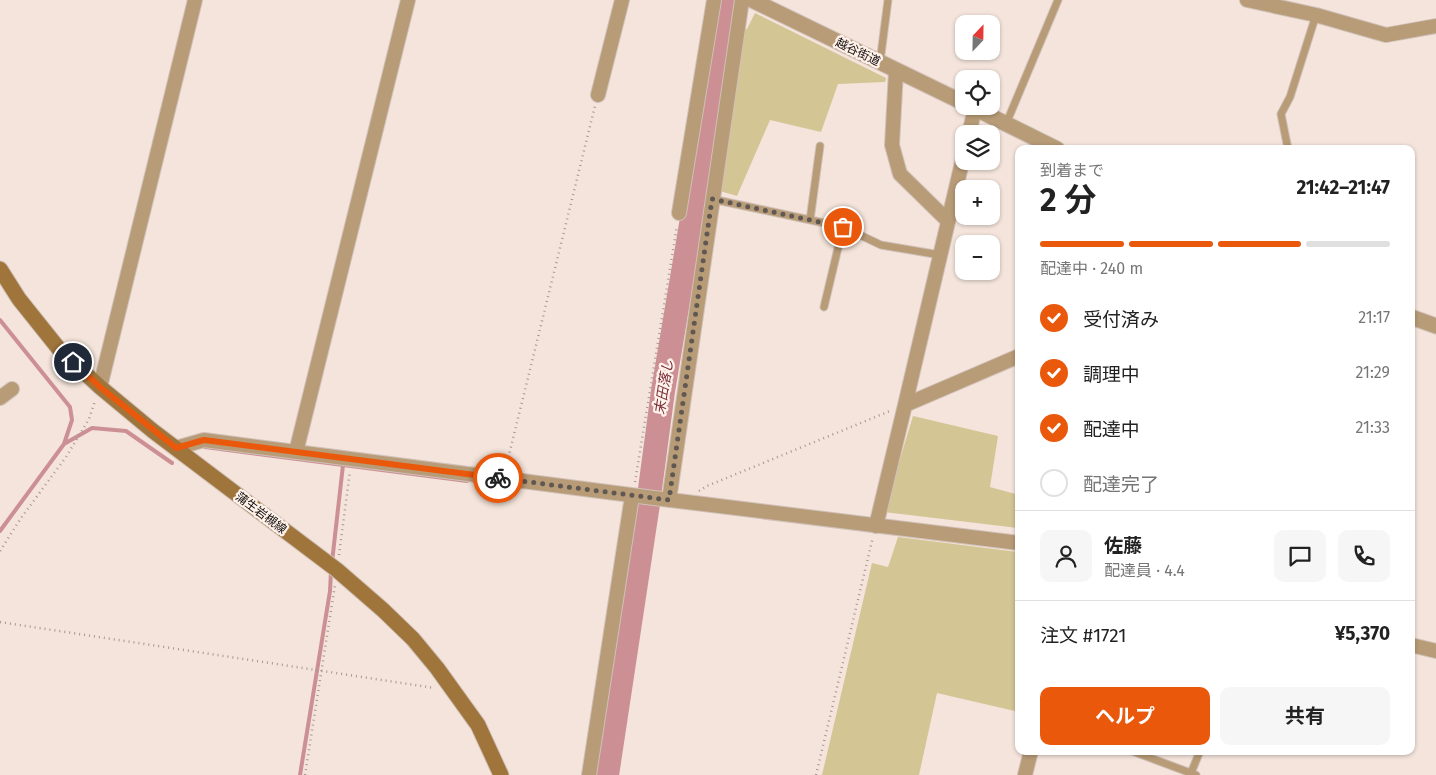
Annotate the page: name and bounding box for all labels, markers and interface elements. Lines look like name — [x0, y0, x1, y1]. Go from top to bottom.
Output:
north arrow — [955, 15, 1000, 60]
map controls — [955, 15, 1000, 280]
street label: 越谷街道 — [833, 35, 883, 69]
button: locate — [955, 70, 1000, 115]
button: layers — [955, 125, 1000, 170]
text: 到着まで — [1040, 161, 1104, 180]
text: 21:42–21:47 — [1296, 176, 1390, 199]
button: + — [955, 180, 1000, 225]
text: 2 分 — [1040, 181, 1096, 219]
pin — [822, 206, 864, 248]
icon: bag — [829, 213, 857, 241]
button: − — [955, 235, 1000, 280]
text: 配達中 · 240 m — [1040, 259, 1143, 278]
icon: check — [1040, 304, 1068, 332]
text: 受付済み — [1083, 308, 1159, 331]
text: 21:17 — [1358, 308, 1390, 327]
pin — [52, 341, 94, 383]
icon: home — [59, 348, 87, 376]
water label: 末田落し — [651, 358, 677, 416]
icon: check — [1040, 359, 1068, 387]
text: 調理中 — [1083, 363, 1140, 386]
text: 21:29 — [1356, 363, 1390, 382]
icon: check — [1040, 414, 1068, 442]
text: 配達中 — [1083, 418, 1140, 441]
text: 21:33 — [1356, 418, 1390, 437]
courier — [473, 453, 523, 503]
icon: bike — [484, 464, 512, 492]
text: 配達完了 — [1083, 473, 1159, 496]
street label: 蒲生岩槻線 — [233, 489, 289, 537]
button: person — [1040, 530, 1092, 582]
button: chat — [1274, 530, 1326, 582]
button: phone — [1338, 530, 1390, 582]
text: 佐藤 — [1104, 534, 1142, 557]
text: 配達員 · 4.4 — [1104, 561, 1185, 580]
text: ¥5,370 — [1335, 622, 1390, 645]
text: 注文 #1721 — [1040, 624, 1126, 647]
button: ヘルプ — [1040, 687, 1210, 745]
button: 共有 — [1220, 687, 1390, 745]

